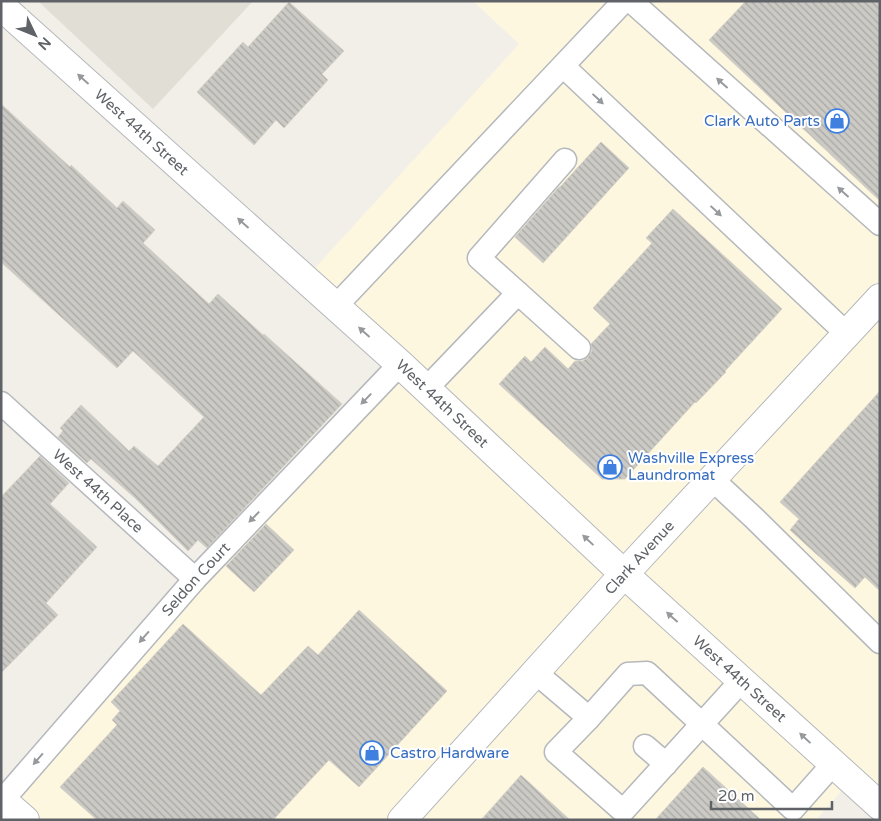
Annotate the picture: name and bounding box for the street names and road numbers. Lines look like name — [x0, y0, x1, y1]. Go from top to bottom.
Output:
street label: West 44th Street — [91, 85, 193, 179]
street label: West 44th Street — [392, 356, 493, 452]
street label: West 44th Place — [49, 445, 147, 537]
street label: Clark Avenue — [601, 517, 678, 598]
street label: Seldon Court — [158, 539, 234, 620]
street label: West 44th Street — [689, 632, 790, 726]

